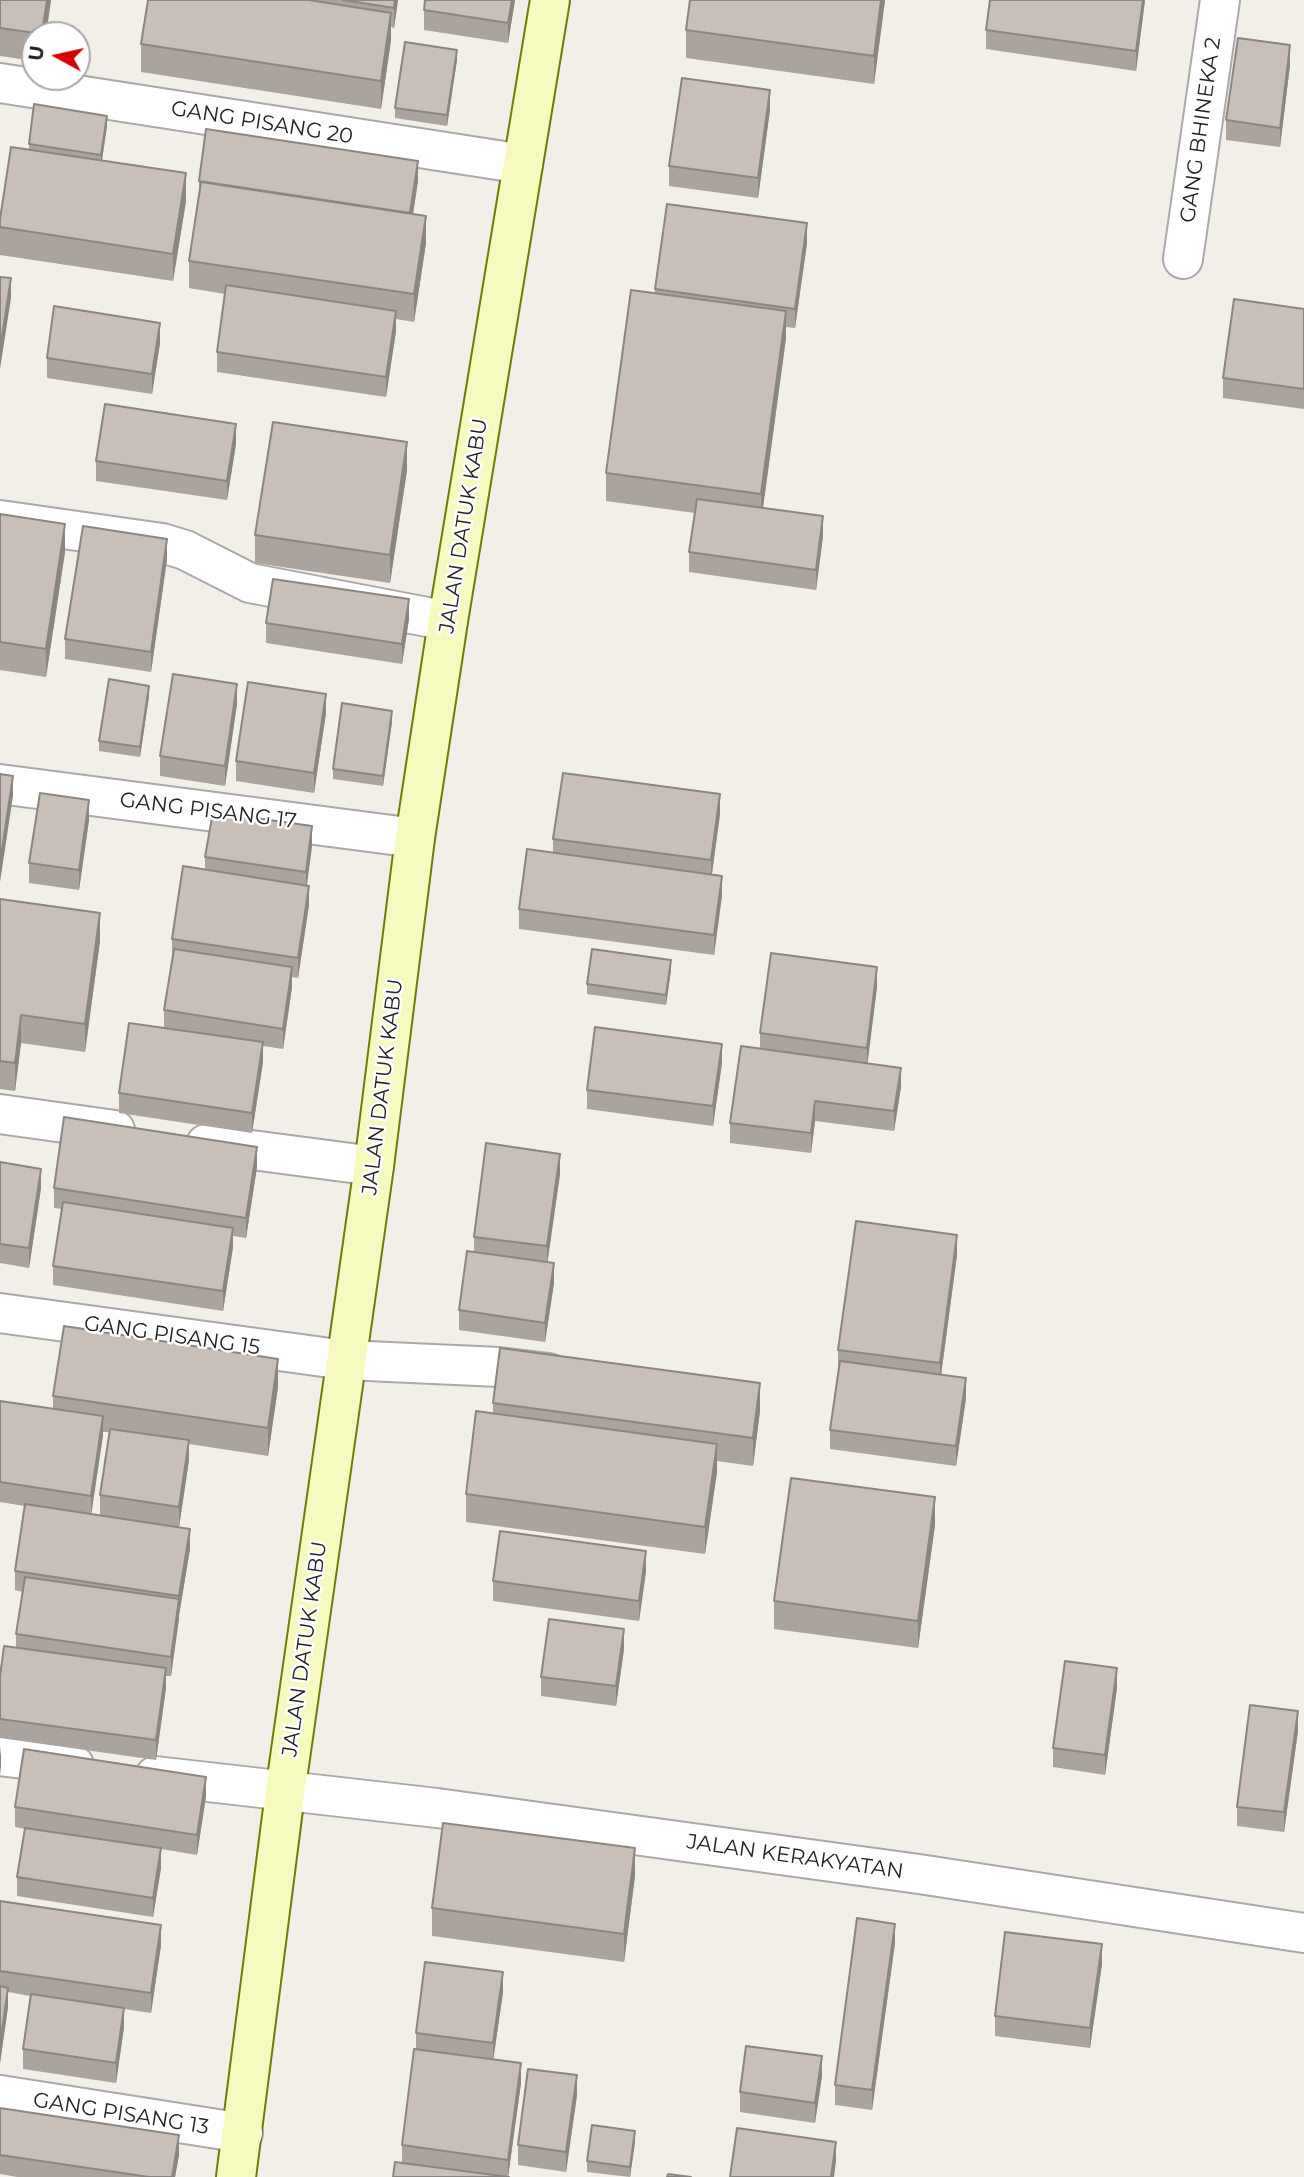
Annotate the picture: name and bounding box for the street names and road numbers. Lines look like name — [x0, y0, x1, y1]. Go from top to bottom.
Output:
street label: GANG BHINEKA 2 — [1175, 36, 1227, 224]
street label: GANG PISANG 20 — [169, 96, 355, 150]
street label: JALAN DATUK KABU — [435, 417, 493, 635]
street label: GANG PISANG 17 — [118, 788, 298, 834]
street label: JALAN DATUK KABU — [357, 978, 409, 1196]
street label: GANG PISANG 15 — [82, 1311, 262, 1361]
street label: JALAN DATUK KABU — [277, 1540, 333, 1758]
street label: JALAN KERAKYATAN — [685, 1829, 905, 1885]
street label: GANG PISANG 13 — [31, 2088, 211, 2140]

